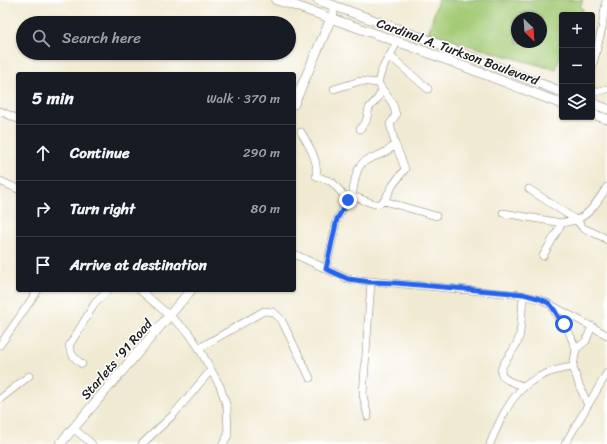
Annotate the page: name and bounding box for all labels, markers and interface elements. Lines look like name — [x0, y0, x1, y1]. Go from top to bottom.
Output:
street label: Cardinal A. Turkson Boulevard — [373, 11, 543, 92]
north arrow — [511, 12, 547, 48]
map controls — [559, 12, 595, 120]
button: + — [559, 12, 595, 48]
search box — [16, 16, 296, 60]
text: Search here — [62, 25, 141, 51]
icon: search — [30, 27, 52, 49]
button: − — [559, 48, 595, 84]
text: 5 min — [32, 83, 74, 113]
button: layers — [559, 84, 595, 120]
text: Walk · 370 m — [206, 87, 280, 110]
text: Continue — [70, 140, 130, 166]
text: 290 m — [243, 141, 280, 164]
icon: ahead — [32, 142, 54, 164]
route end — [339, 191, 357, 209]
text: Turn right — [70, 196, 135, 222]
text: 80 m — [251, 197, 280, 220]
icon: right — [32, 198, 54, 220]
text: Arrive at destination — [70, 252, 207, 278]
icon: arrive — [32, 254, 54, 276]
street label: Starlets '91 Road — [75, 313, 159, 405]
route start — [555, 315, 573, 333]

